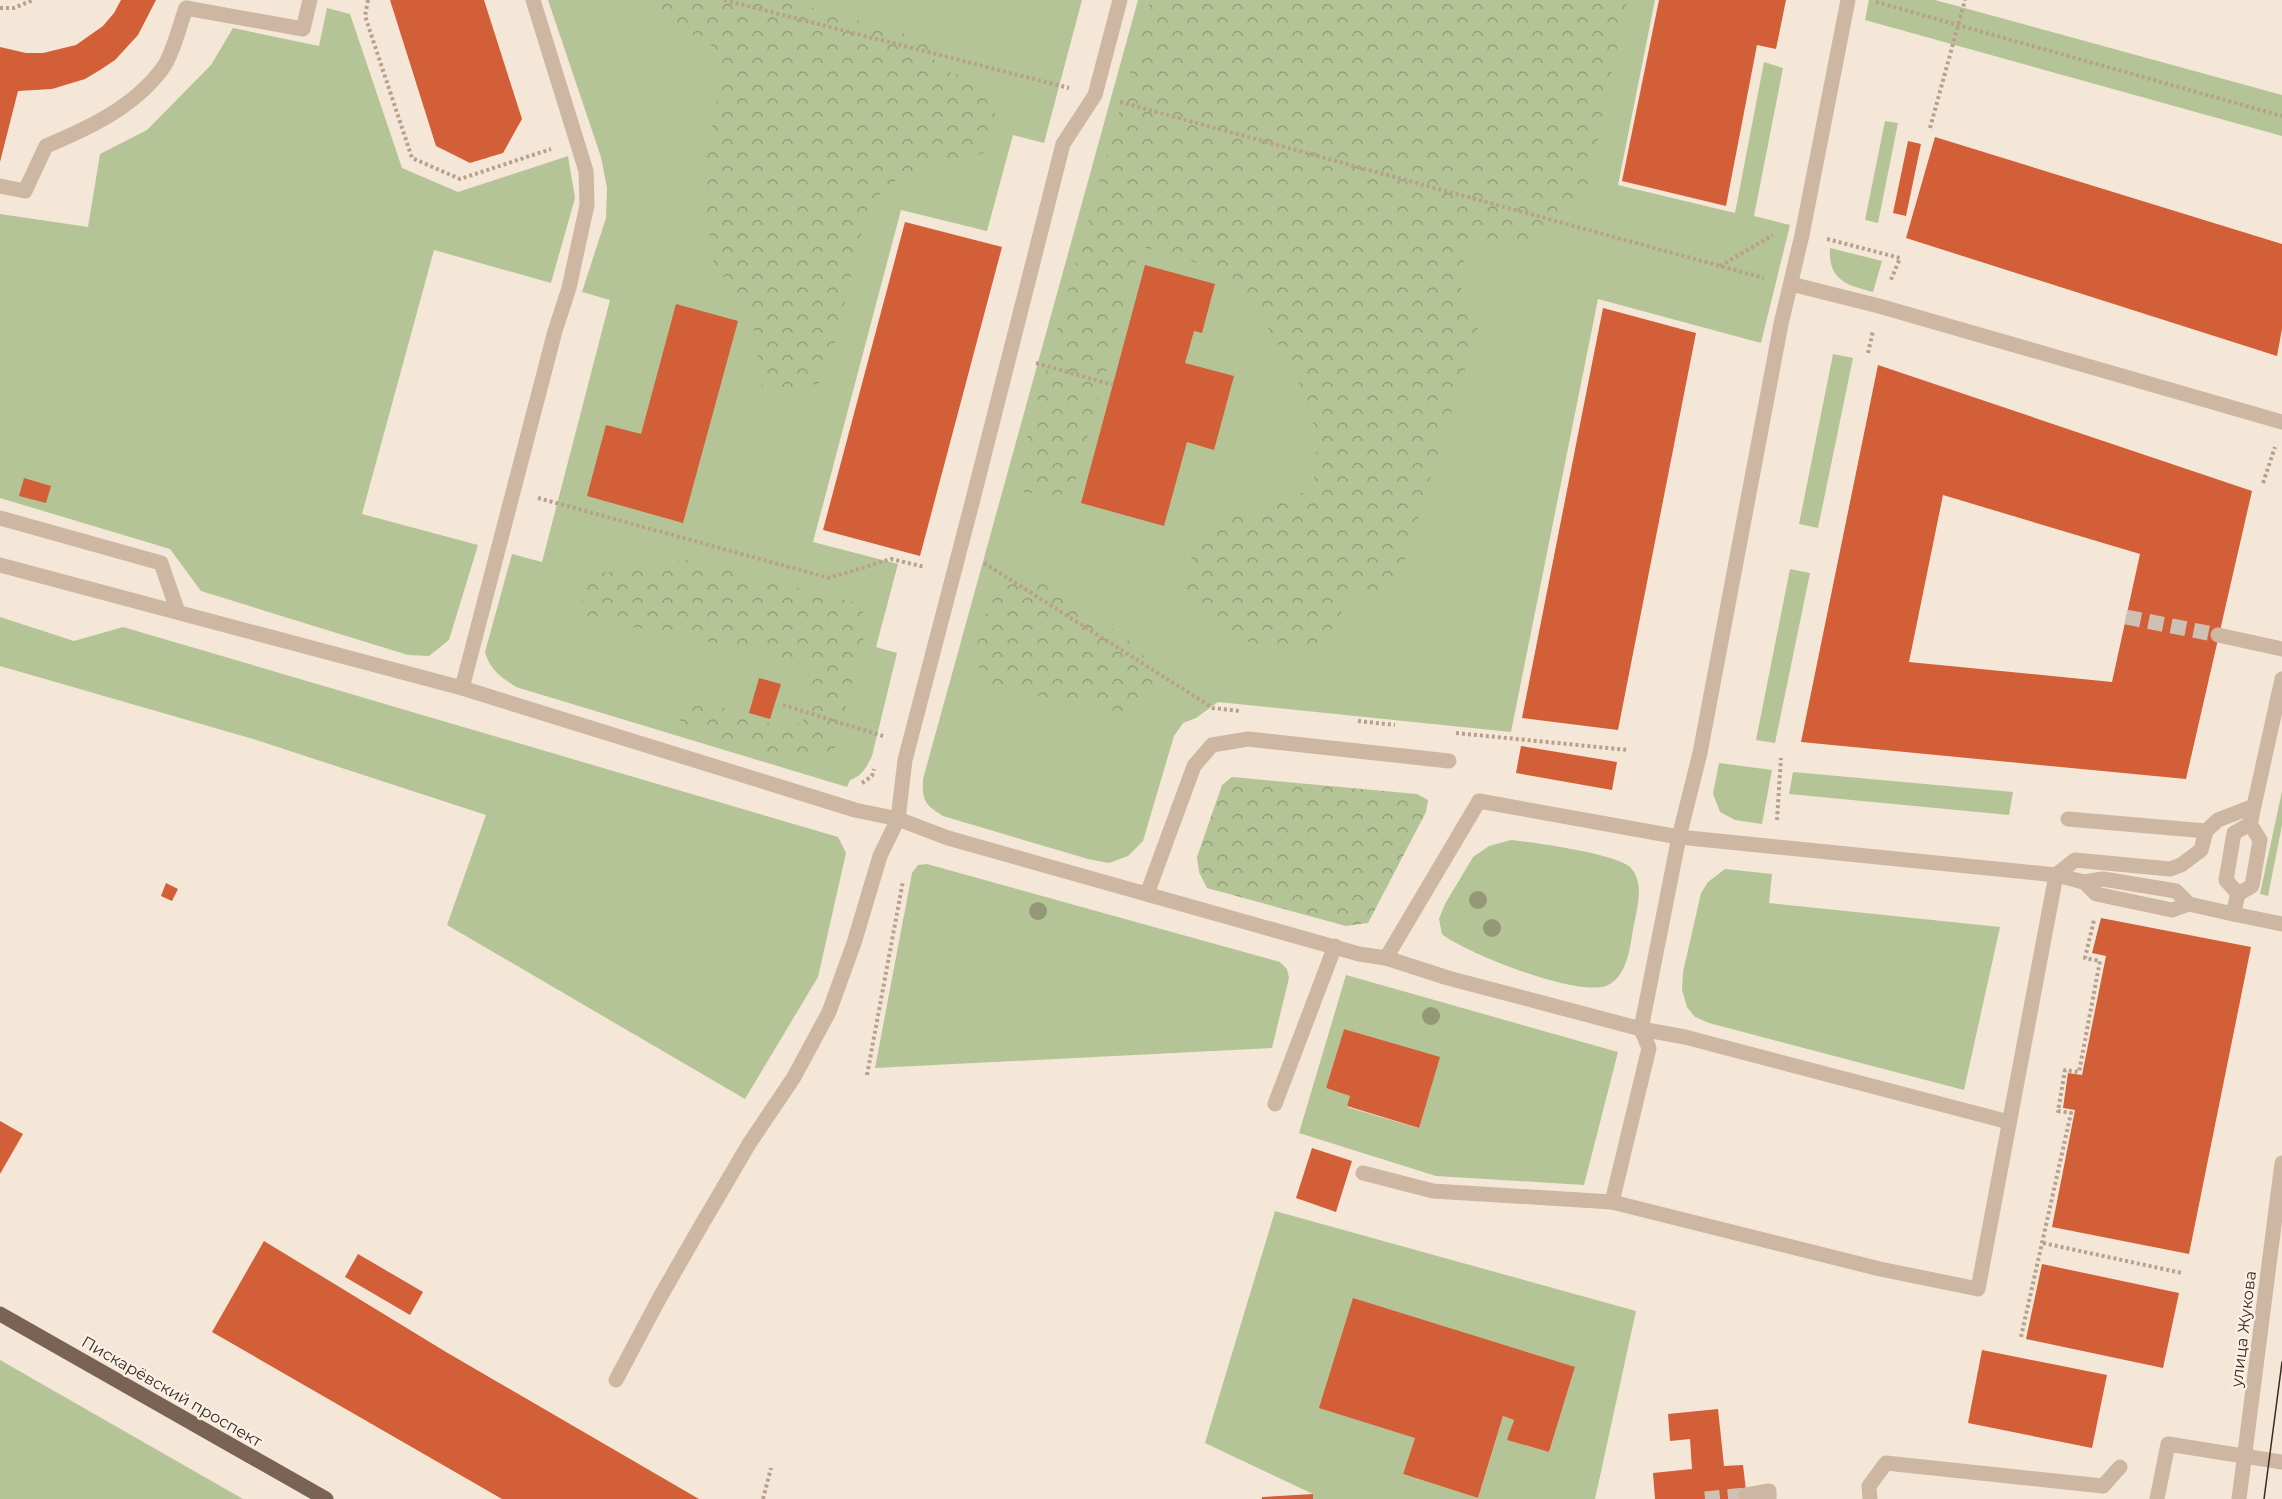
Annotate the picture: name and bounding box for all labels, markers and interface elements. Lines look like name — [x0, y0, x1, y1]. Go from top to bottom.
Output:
street label: улица Жукова — [2227, 1270, 2260, 1389]
street label: Пискарёвский проспект — [78, 1332, 266, 1451]

